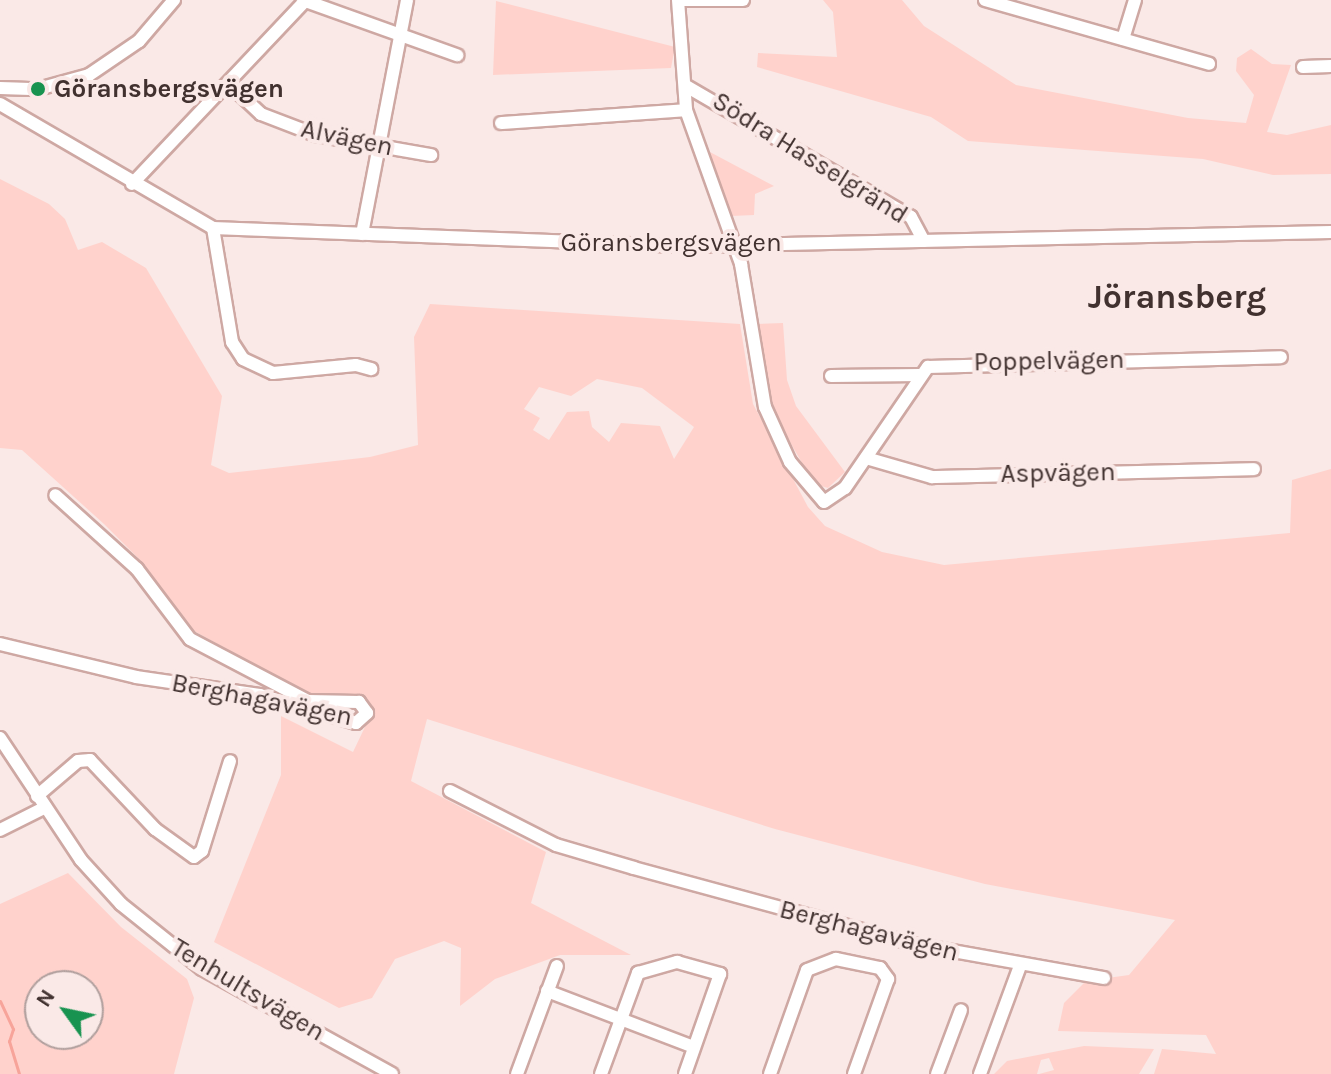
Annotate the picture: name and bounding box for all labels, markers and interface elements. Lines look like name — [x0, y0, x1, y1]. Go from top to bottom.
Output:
place label: Göransbergsvägen — [54, 73, 284, 105]
marker: Göransbergsvägen — [29, 80, 47, 98]
street label: Södra Hasselgränd — [707, 85, 913, 231]
street label: Alvägen — [298, 113, 396, 163]
street label: Göransbergsvägen — [560, 227, 782, 259]
district label: Jöransberg — [1088, 278, 1266, 318]
street label: Poppelvägen — [973, 344, 1125, 378]
street label: Aspvägen — [1000, 456, 1116, 490]
street label: Berghagavägen — [169, 667, 355, 733]
street label: Berghagavägen — [776, 894, 962, 968]
street label: Tenhultsvägen — [166, 932, 330, 1048]
north arrow — [24, 970, 104, 1050]
text: N — [30, 984, 61, 1012]

